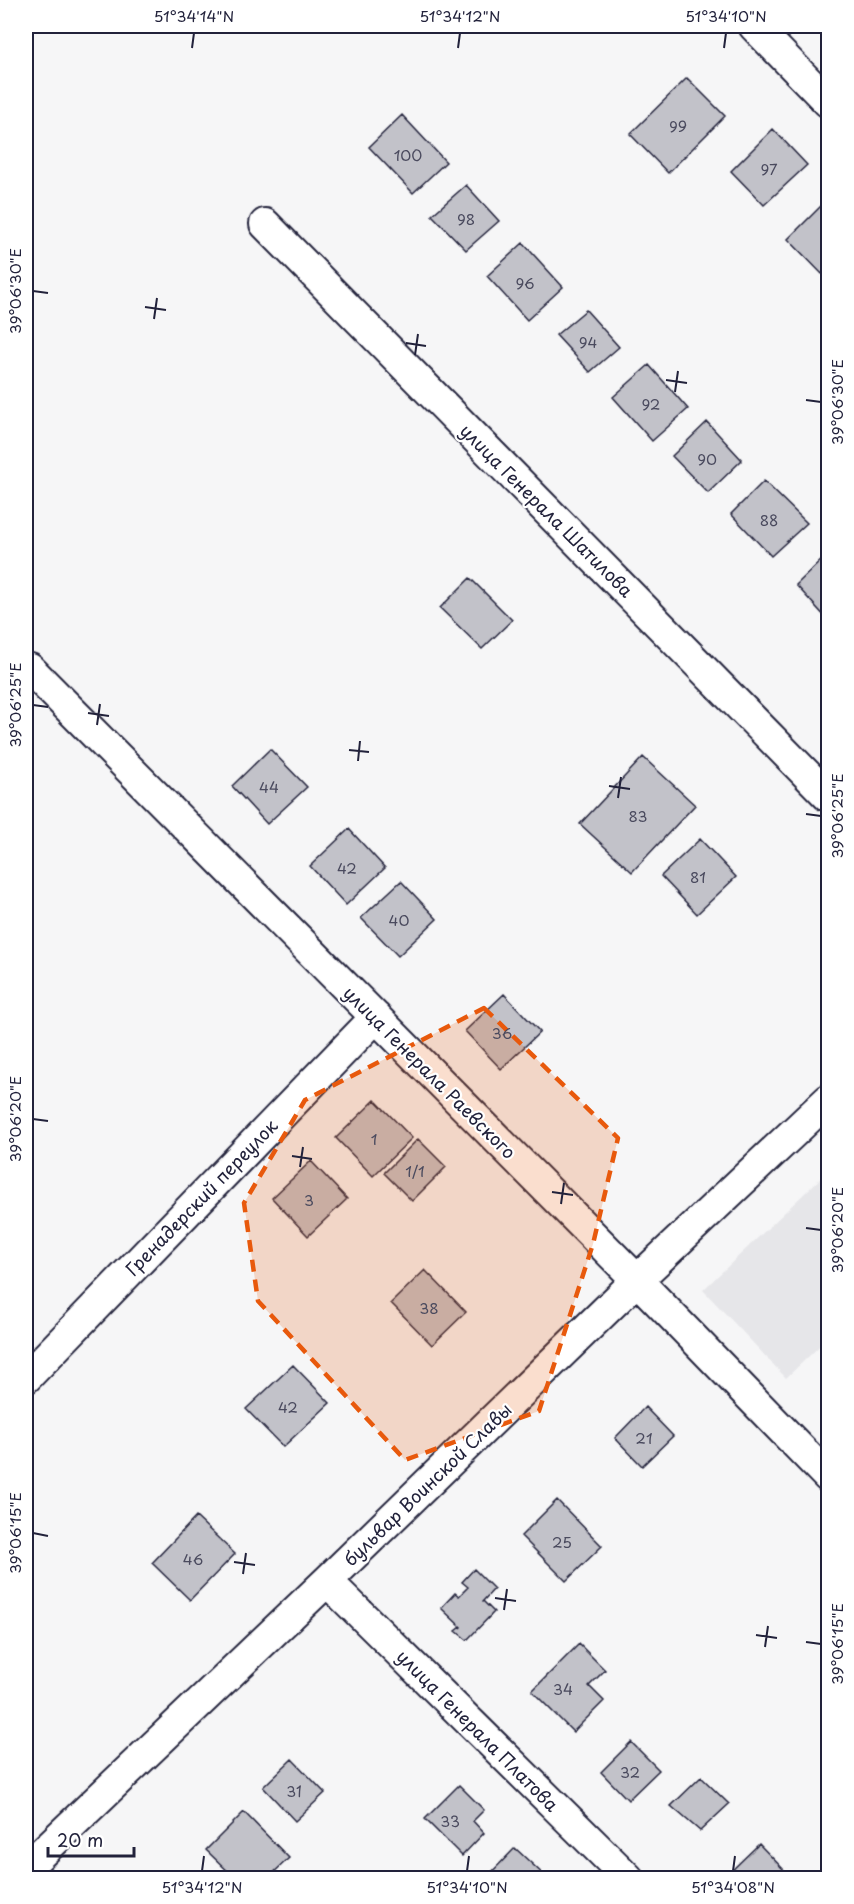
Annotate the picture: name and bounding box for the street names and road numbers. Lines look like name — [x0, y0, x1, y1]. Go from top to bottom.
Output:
street label: улица Генерала Шатилова — [454, 417, 640, 603]
street label: улица Генерала Раевского — [337, 979, 523, 1165]
street label: Гренадерский переулок — [119, 1112, 283, 1282]
street label: бульвар Воинской Славы — [337, 1396, 517, 1572]
street label: улица Генерала Платова — [391, 1643, 566, 1818]

